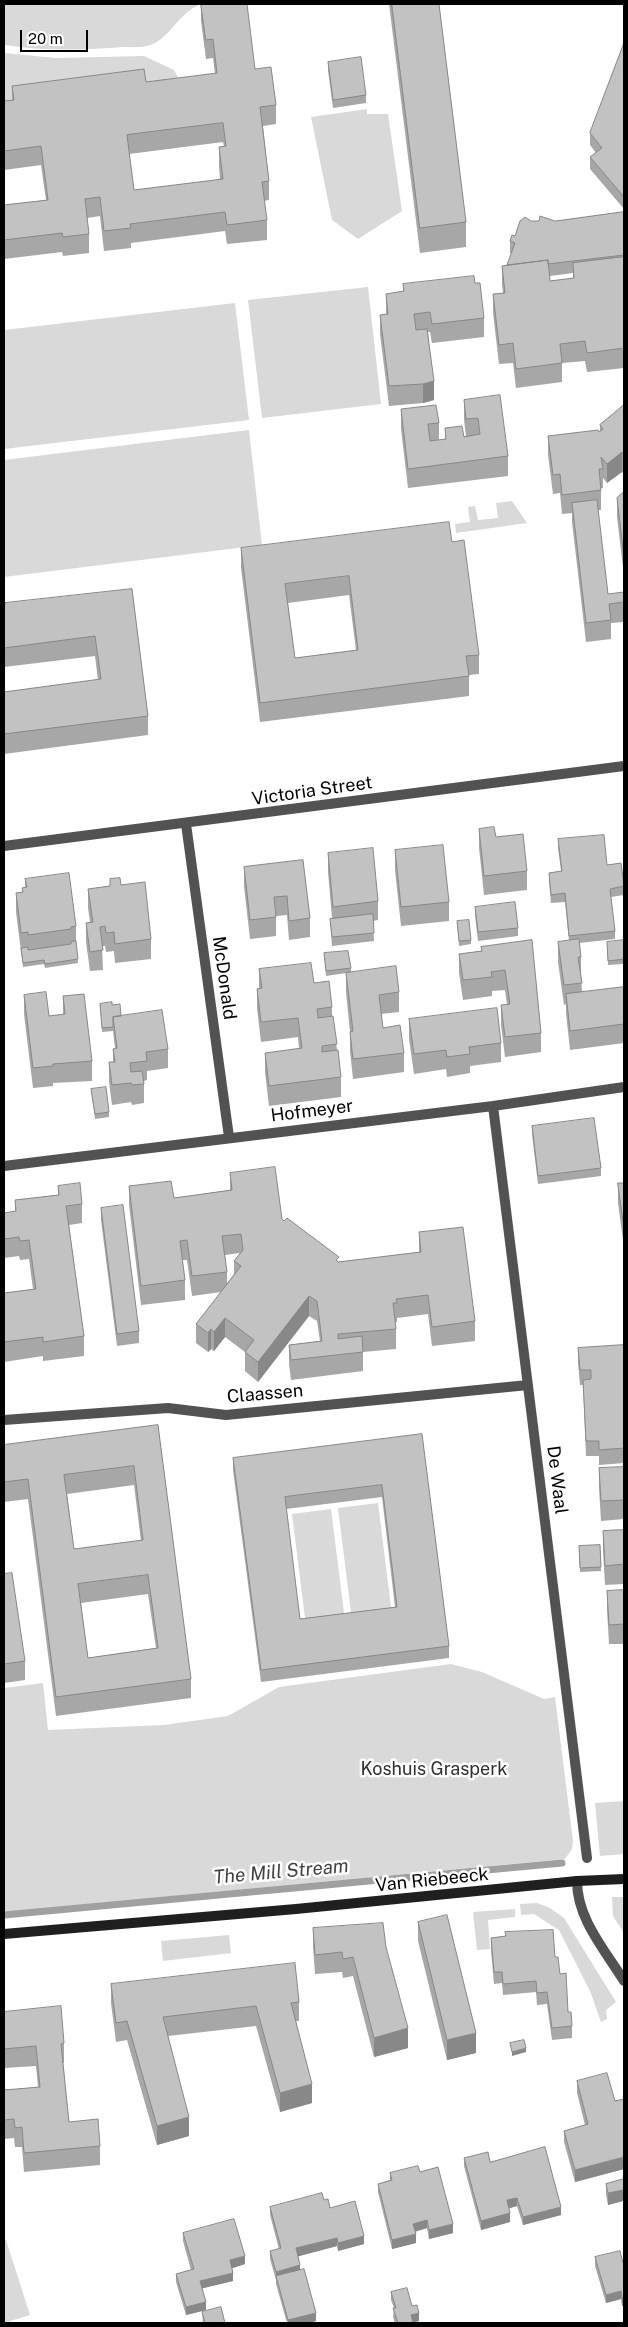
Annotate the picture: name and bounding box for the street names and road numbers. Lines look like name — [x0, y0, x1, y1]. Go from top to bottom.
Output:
street label: Victoria Street — [250, 772, 374, 810]
street label: McDonald — [207, 935, 241, 1021]
street label: Hofmeyer — [270, 1095, 354, 1127]
street label: Claassen — [226, 1380, 304, 1408]
street label: De Waal — [542, 1445, 572, 1515]
street label: Van Riebeeck — [374, 1863, 490, 1897]

